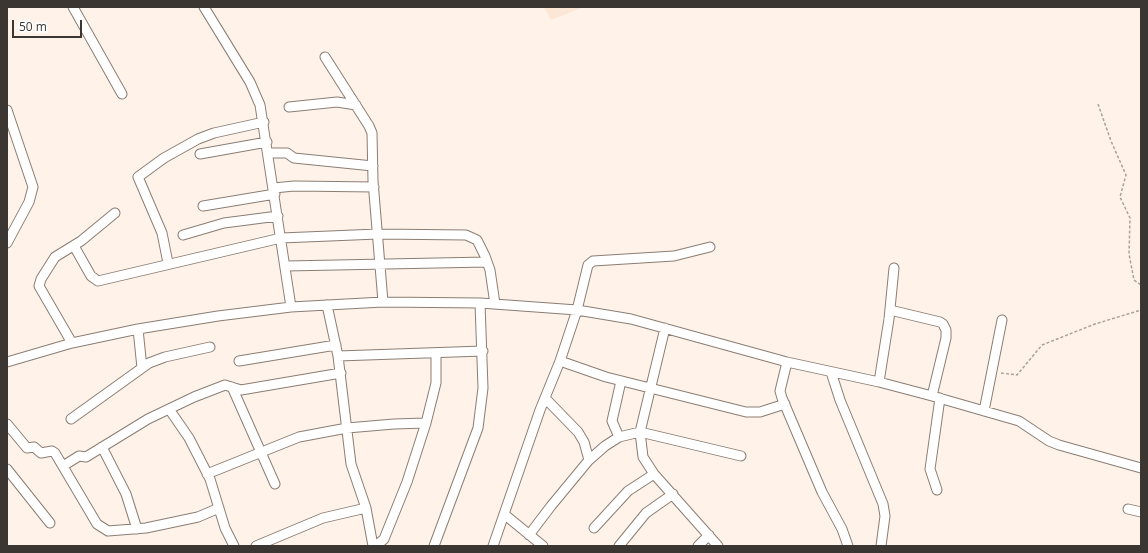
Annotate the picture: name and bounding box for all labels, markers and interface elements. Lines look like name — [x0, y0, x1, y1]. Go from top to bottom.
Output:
scale bar — [14, 12, 84, 38]
text: 50 m — [19, 18, 47, 35]

